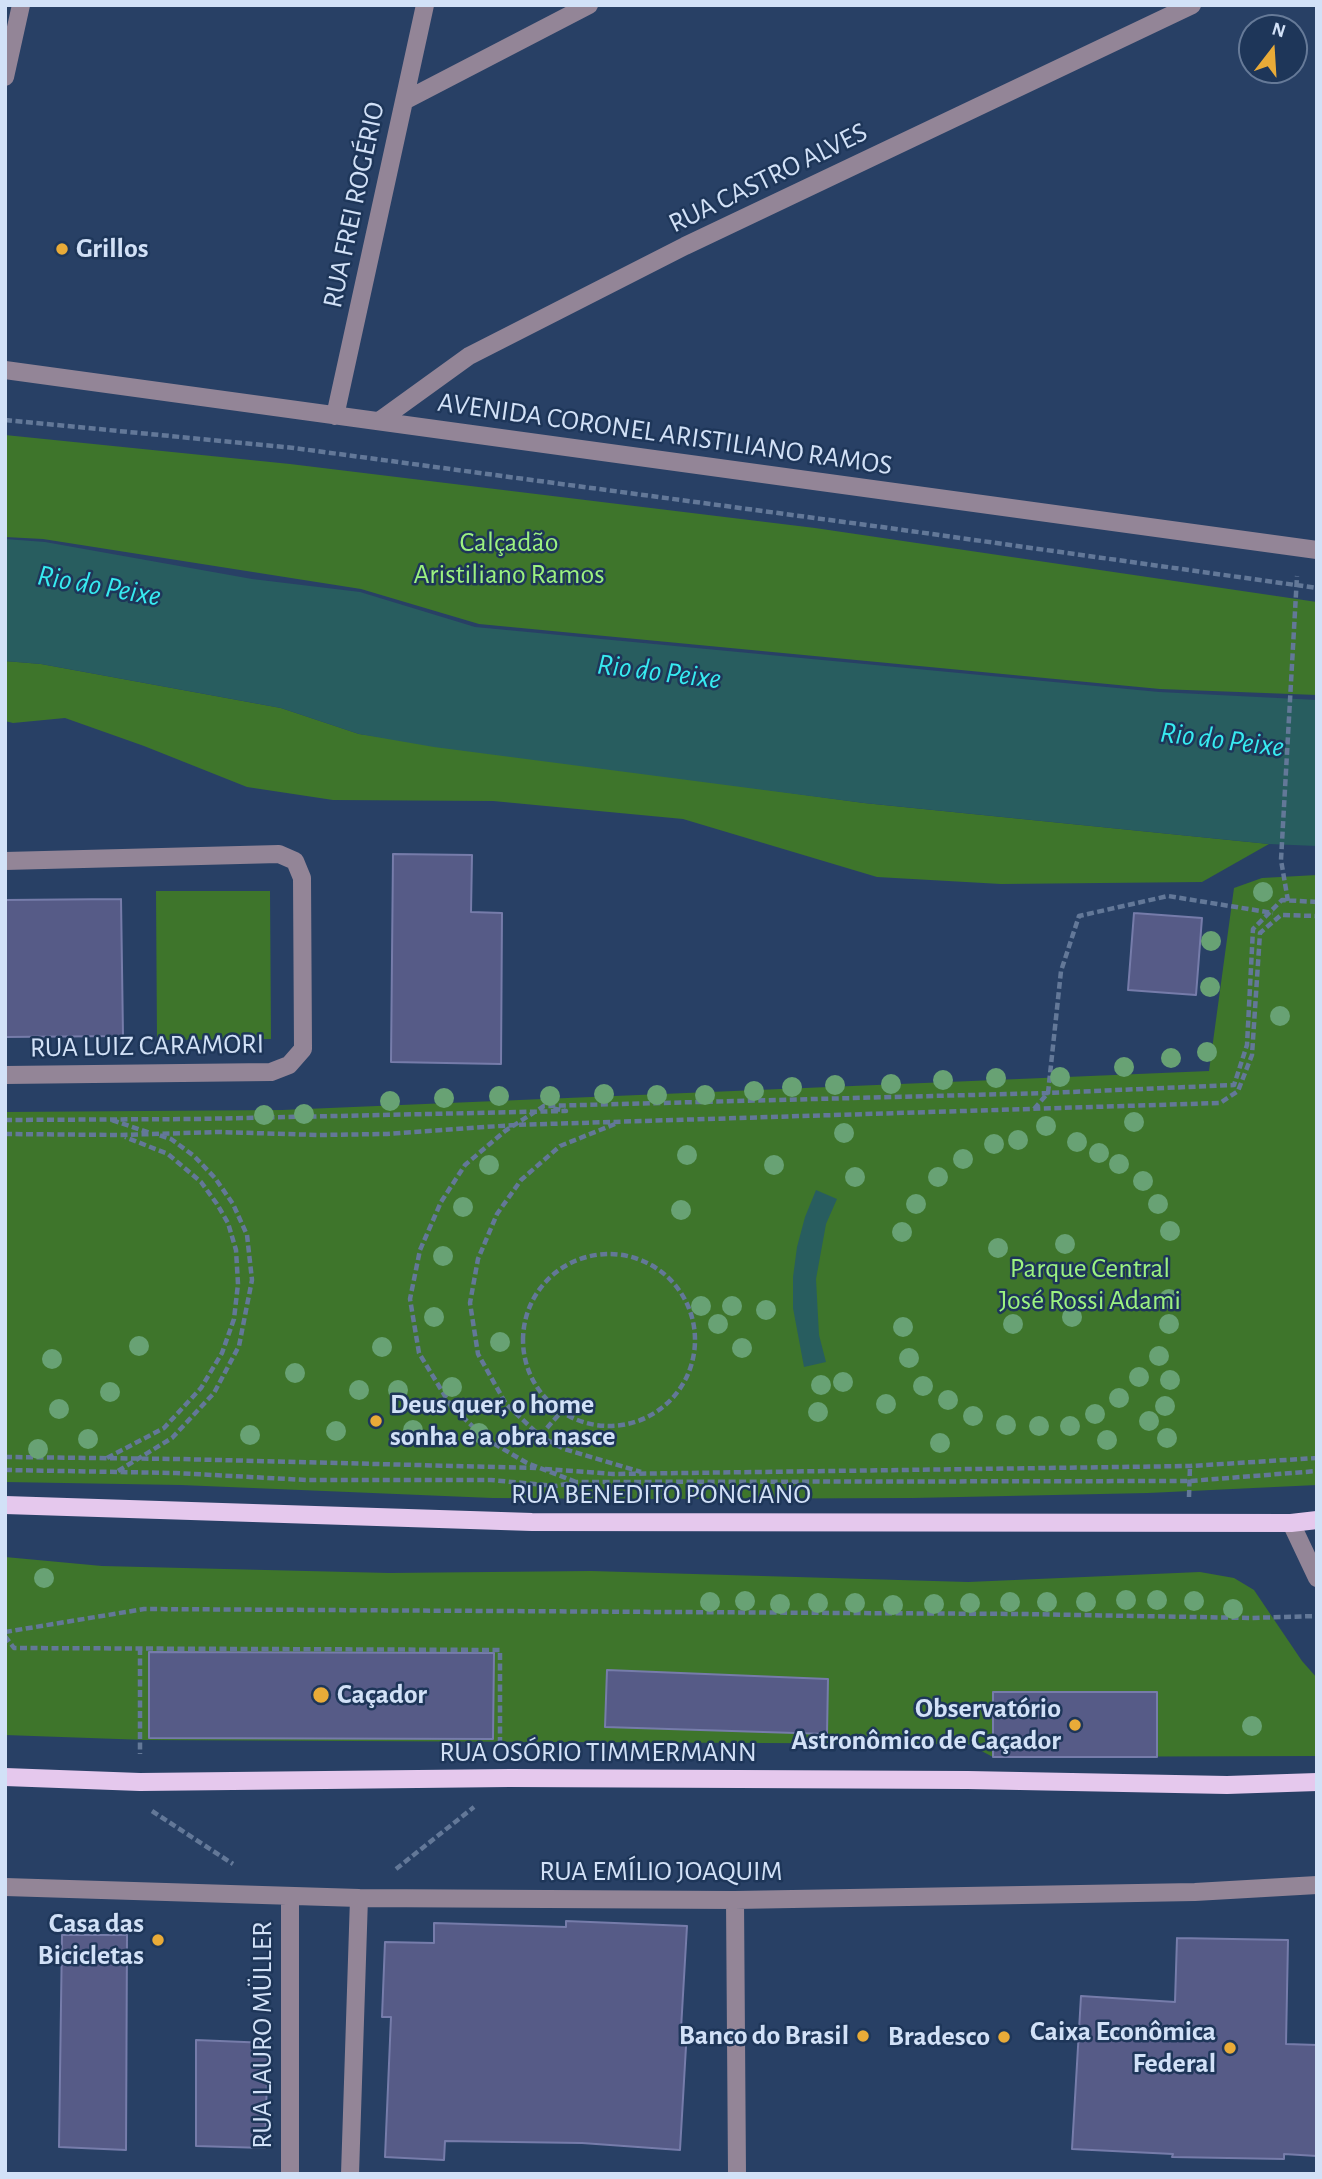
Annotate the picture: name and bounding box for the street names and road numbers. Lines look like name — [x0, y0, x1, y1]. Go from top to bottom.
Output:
street label: RUA FREI ROGÉRIO — [316, 99, 392, 311]
street label: RUA CASTRO ALVES — [663, 115, 873, 241]
street label: AVENIDA CORONEL ARISTILIANO RAMOS — [436, 385, 894, 483]
street label: RUA LUIZ CARAMORI — [30, 1027, 264, 1065]
street label: RUA BENEDITO PONCIANO — [511, 1478, 811, 1512]
street label: RUA OSÓRIO TIMMERMANN — [439, 1736, 757, 1770]
street label: RUA EMÍLIO JOAQUIM — [539, 1855, 783, 1889]
street label: RUA LAURO MÜLLER — [246, 1921, 280, 2149]

